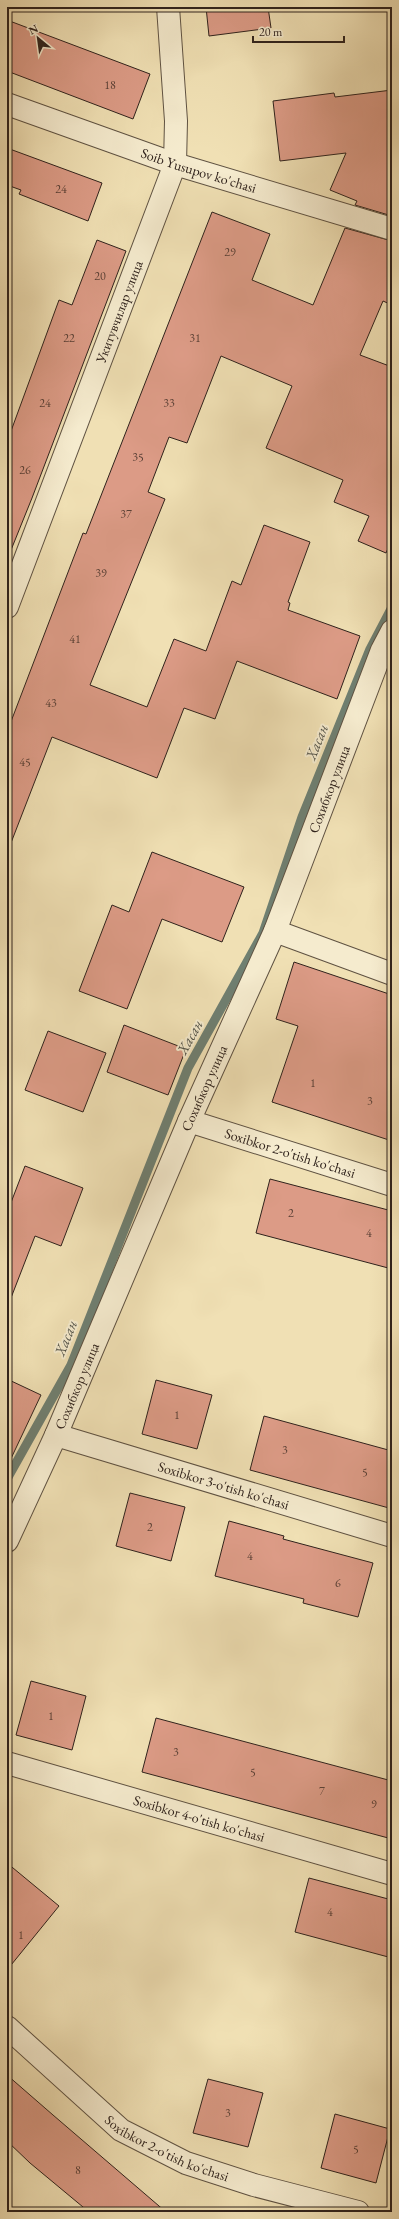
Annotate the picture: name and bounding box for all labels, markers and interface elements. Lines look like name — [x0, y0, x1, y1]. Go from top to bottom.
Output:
north arrow — [18, 18, 58, 58]
scale bar — [253, 18, 344, 44]
text: N — [26, 21, 41, 38]
text: 20 m — [259, 24, 283, 40]
house number: 18 — [104, 77, 116, 93]
street label: Soib Yusupov ko'chasi — [139, 144, 259, 197]
house number: 24 — [55, 181, 67, 197]
house number: 29 — [224, 244, 236, 260]
street label: Укитувчилар улица — [91, 257, 147, 366]
house number: 20 — [94, 268, 106, 284]
house number: 22 — [63, 330, 75, 346]
house number: 31 — [189, 330, 201, 346]
house number: 24 — [39, 395, 51, 411]
house number: 33 — [163, 395, 175, 411]
house number: 35 — [132, 449, 144, 465]
house number: 26 — [19, 462, 31, 478]
house number: 37 — [120, 506, 132, 522]
house number: 39 — [95, 565, 107, 581]
house number: 41 — [69, 631, 81, 647]
house number: 43 — [45, 695, 57, 711]
water label: Хасан — [300, 721, 332, 763]
street label: Сохибкор улица — [304, 742, 354, 836]
house number: 45 — [19, 754, 31, 770]
water label: Хасан — [172, 1016, 207, 1058]
street label: Сохибкор улица — [177, 1042, 231, 1134]
house number: 1 — [310, 1075, 316, 1091]
house number: 3 — [367, 1093, 373, 1109]
street label: Soxibkor 2-o'tish ko'chasi — [223, 1124, 358, 1182]
house number: 2 — [288, 1205, 294, 1221]
house number: 4 — [366, 1225, 372, 1241]
water label: Хасан — [49, 1317, 81, 1359]
street label: Сохибкор улица — [50, 1339, 103, 1432]
house number: 1 — [174, 1407, 180, 1423]
house number: 3 — [282, 1442, 288, 1458]
street label: Soxibkor 3-o'tish ko'chasi — [156, 1457, 292, 1514]
house number: 5 — [362, 1464, 368, 1480]
house number: 2 — [147, 1519, 153, 1535]
house number: 4 — [247, 1548, 253, 1564]
house number: 6 — [335, 1575, 341, 1591]
house number: 1 — [48, 1708, 54, 1724]
house number: 3 — [173, 1744, 179, 1760]
house number: 5 — [250, 1764, 256, 1780]
house number: 7 — [319, 1783, 325, 1799]
street label: Soxibkor 4-o'tish ko'chasi — [131, 1791, 268, 1846]
house number: 9 — [371, 1796, 377, 1812]
house number: 4 — [327, 1904, 333, 1920]
house number: 1 — [18, 1927, 24, 1943]
house number: 3 — [225, 2105, 231, 2121]
street label: Soxibkor 2-o'tish ko'chasi — [101, 2111, 232, 2185]
house number: 5 — [353, 2141, 359, 2157]
house number: 8 — [75, 2162, 81, 2178]

